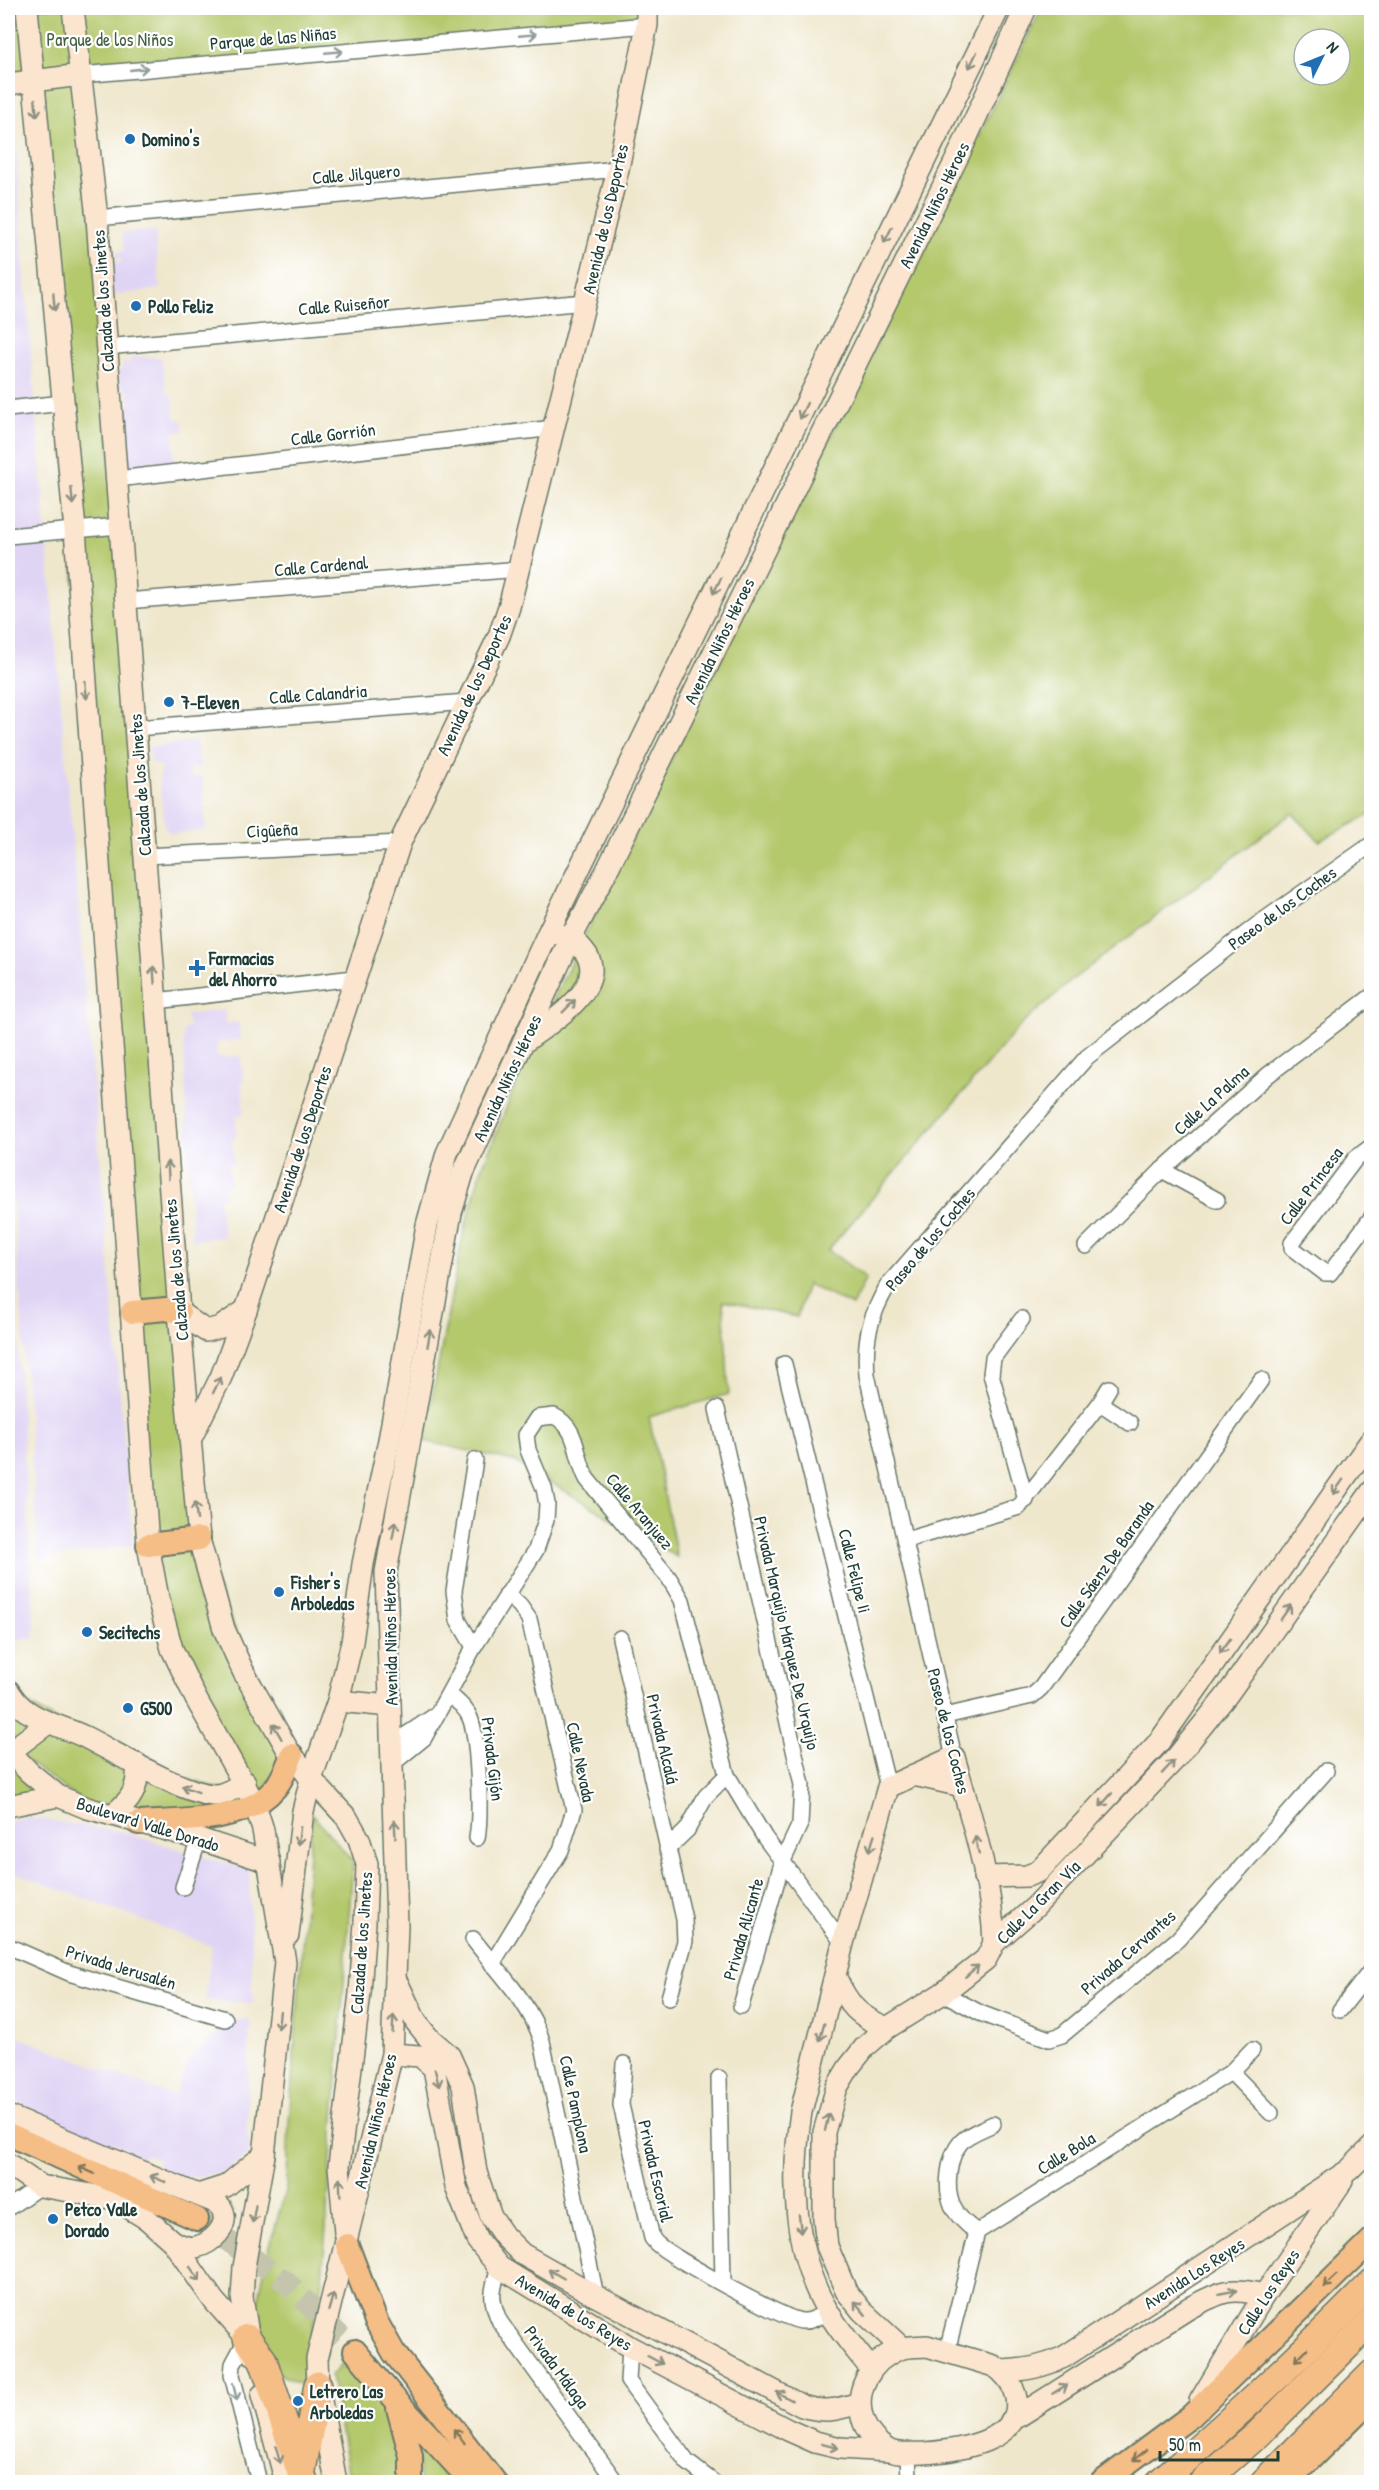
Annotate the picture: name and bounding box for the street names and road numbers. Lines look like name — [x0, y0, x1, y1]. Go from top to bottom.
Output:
street label: Parque de las Niñas — [209, 20, 337, 56]
street label: Avenida Niños Héroes — [893, 138, 975, 272]
street label: Avenida de los Deportes — [576, 142, 634, 296]
street label: Calle Jilguero — [311, 158, 401, 190]
street label: Calzada de los Jinetes — [86, 229, 120, 373]
street label: Calle Ruiseñor — [297, 289, 391, 321]
street label: Calle Gorrión — [289, 416, 377, 452]
street label: Calle Cardenal — [273, 549, 369, 583]
street label: Avenida Niños Héroes — [678, 574, 760, 708]
street label: Avenida de los Deportes — [430, 610, 518, 760]
street label: Calle Calandria — [268, 678, 368, 710]
street label: Calzada de los Jinetes — [123, 713, 157, 857]
street label: Cigûeña — [246, 816, 298, 844]
street label: Paseo de los Coches — [1223, 860, 1341, 956]
street label: Avenida Niños Héroes — [467, 1010, 547, 1146]
street label: Calle La Palma — [1168, 1059, 1254, 1141]
street label: Avenida de los Deportes — [266, 1062, 338, 1216]
street label: Calle Princesa — [1273, 1142, 1349, 1230]
street label: Paseo de los Coches — [879, 1182, 981, 1296]
street label: Calzada de los Jinetes — [157, 1198, 195, 1342]
street label: Calle Aranjuez — [600, 1467, 680, 1555]
street label: Calle Sáenz De Baranda — [1053, 1495, 1159, 1633]
street label: Privada Marquijo Márquez De Urquijo — [748, 1514, 826, 1752]
street label: Calle Felipe Ii — [832, 1526, 878, 1616]
street label: Avenida Niños Héroes — [376, 1568, 404, 1706]
street label: Paseo de los Coches — [921, 1666, 977, 1796]
street label: Privada Alcalá — [641, 1692, 685, 1786]
street label: Privada Gijón — [475, 1716, 511, 1802]
street label: Calle Nevada — [560, 1720, 602, 1804]
street label: Boulevard Valle Dorado — [73, 1790, 223, 1858]
street label: Calle La Gran Vía — [990, 1854, 1086, 1950]
street label: Calzada de los Jinetes — [344, 1871, 378, 2015]
street label: Privada Alicante — [716, 1875, 770, 1983]
street label: Privada Cervantes — [1075, 1904, 1181, 2000]
street label: Privada Jerusalén — [63, 1938, 179, 1996]
street label: Avenida Niños Héroes — [347, 2051, 403, 2191]
street label: Calle Pamplona — [553, 2053, 599, 2155]
street label: Privada Escorial — [632, 2118, 680, 2225]
street label: Calle Bola — [1032, 2125, 1100, 2181]
street label: Avenida Los Reyes — [1139, 2231, 1249, 2315]
street label: Calle Los Reyes — [1231, 2244, 1305, 2340]
street label: Avenida de los Reyes — [511, 2267, 637, 2357]
street label: Privada Málaga — [518, 2321, 596, 2413]

